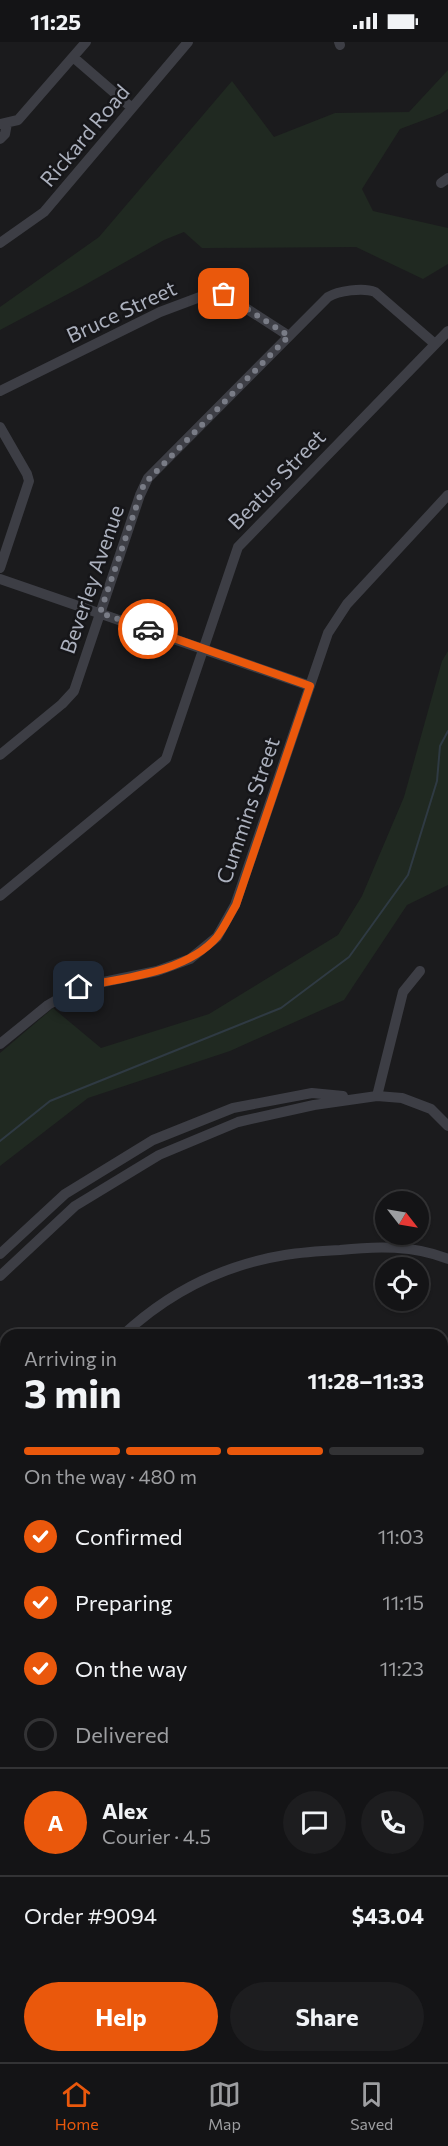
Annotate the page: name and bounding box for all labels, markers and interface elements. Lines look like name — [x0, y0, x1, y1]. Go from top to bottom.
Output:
text: 11:25 — [30, 8, 81, 35]
street label: Rickard Road — [34, 79, 134, 191]
pin — [198, 268, 249, 319]
street label: Bruce Street — [62, 275, 180, 347]
icon: bag — [207, 277, 240, 310]
street label: Beatus Street — [222, 424, 330, 534]
street label: Beverley Avenue — [54, 502, 128, 656]
courier — [118, 599, 178, 659]
icon: car — [132, 613, 165, 646]
street label: Cummins Street — [210, 734, 284, 886]
pin — [53, 961, 104, 1012]
icon: home — [62, 970, 95, 1003]
north arrow — [375, 1191, 429, 1245]
map controls — [375, 1191, 429, 1311]
button: locate — [375, 1257, 429, 1311]
text: Arriving in — [24, 1346, 117, 1370]
text: 11:28–11:33 — [308, 1367, 424, 1394]
text: 3 min — [24, 1368, 122, 1416]
text: On the way · 480 m — [24, 1464, 197, 1488]
icon: check — [24, 1520, 57, 1553]
text: Confirmed — [75, 1523, 182, 1550]
text: 11:03 — [378, 1524, 424, 1548]
icon: check — [24, 1586, 57, 1619]
text: Preparing — [75, 1589, 172, 1616]
text: 11:15 — [382, 1590, 424, 1614]
icon: check — [24, 1652, 57, 1685]
text: On the way — [75, 1655, 187, 1682]
text: 11:23 — [380, 1656, 424, 1680]
text: Delivered — [75, 1721, 169, 1748]
button: chat — [283, 1791, 346, 1854]
button: phone — [361, 1791, 424, 1854]
text: Alex — [102, 1797, 148, 1824]
text: A — [48, 1809, 63, 1836]
text: Courier · 4.5 — [102, 1824, 211, 1848]
text: Order #9094 — [24, 1902, 157, 1929]
text: $43.04 — [352, 1902, 424, 1929]
button: Help — [24, 1982, 218, 2051]
button: Share — [230, 1982, 424, 2051]
tab: Home — [55, 2078, 99, 2133]
tab: Map — [208, 2078, 241, 2133]
tab: Saved — [350, 2078, 393, 2133]

